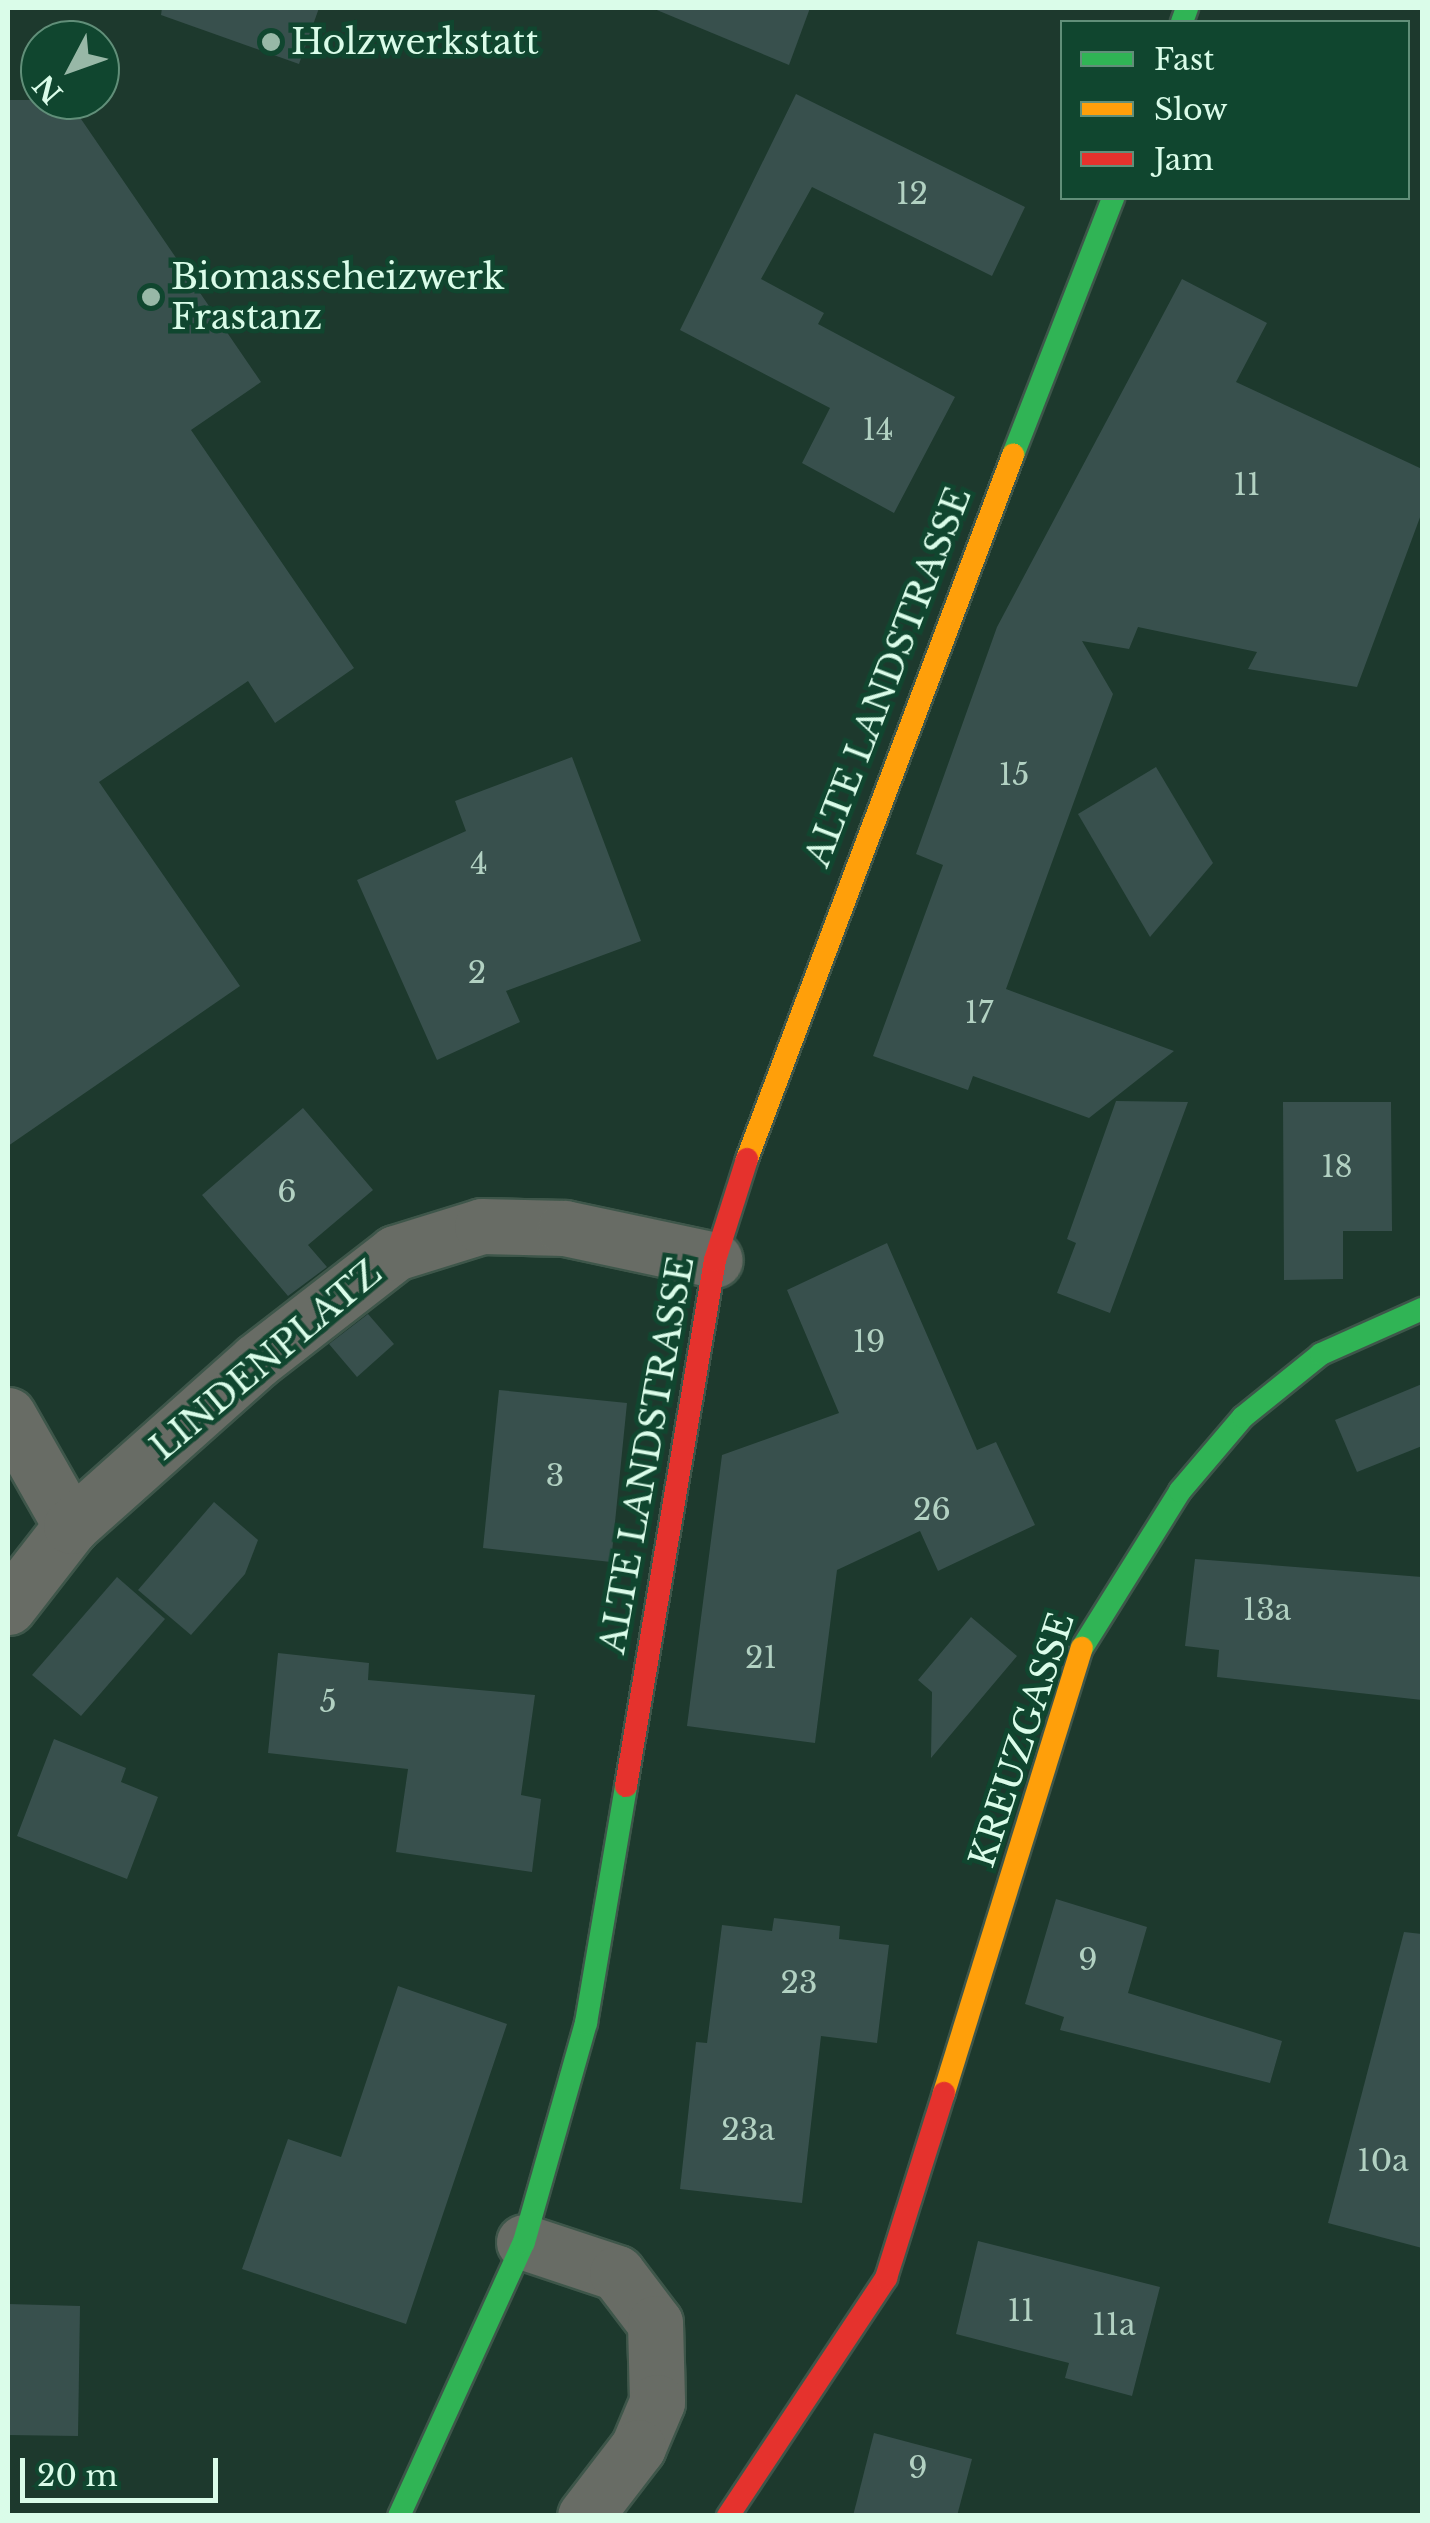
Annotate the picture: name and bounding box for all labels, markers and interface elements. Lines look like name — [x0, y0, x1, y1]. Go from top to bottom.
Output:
north arrow — [20, 20, 120, 120]
legend — [1060, 20, 1410, 200]
place label: Holzwerkstatt — [291, 21, 539, 63]
marker: Holzwerkstatt — [260, 31, 282, 53]
text: Fast — [1154, 41, 1215, 78]
text: N — [27, 67, 70, 110]
text: Slow — [1154, 91, 1228, 128]
text: Jam — [1154, 141, 1214, 178]
house number: 12 — [896, 176, 928, 212]
place label: Biomasseheizwerk Frastanz — [171, 256, 505, 338]
marker: Biomasseheizwerk Frastanz — [140, 286, 162, 308]
house number: 14 — [863, 412, 893, 448]
house number: 11 — [1234, 467, 1260, 503]
street label: ALTE LANDSTRASSE — [796, 481, 980, 873]
house number: 15 — [999, 757, 1029, 793]
house number: 4 — [470, 846, 488, 882]
house number: 2 — [468, 955, 486, 991]
house number: 17 — [965, 995, 993, 1031]
house number: 18 — [1321, 1149, 1353, 1185]
house number: 6 — [277, 1174, 297, 1210]
street label: LINDENPLATZ — [142, 1251, 390, 1469]
street label: ALTE LANDSTRASSE — [591, 1253, 703, 1657]
house number: 19 — [853, 1324, 885, 1360]
house number: 3 — [546, 1458, 564, 1494]
house number: 26 — [913, 1492, 951, 1528]
house number: 13a — [1243, 1592, 1291, 1628]
street label: KREUZGASSE — [961, 1608, 1083, 1872]
house number: 21 — [745, 1640, 777, 1676]
house number: 5 — [319, 1684, 337, 1720]
house number: 9 — [1078, 1942, 1098, 1978]
house number: 23 — [781, 1965, 817, 2001]
house number: 23a — [721, 2112, 775, 2148]
house number: 10a — [1357, 2143, 1409, 2179]
house number: 11 — [1008, 2293, 1034, 2329]
house number: 11a — [1092, 2307, 1136, 2343]
scale bar — [25, 2438, 222, 2500]
house number: 9 — [908, 2450, 928, 2486]
text: 20 m — [37, 2457, 118, 2494]

